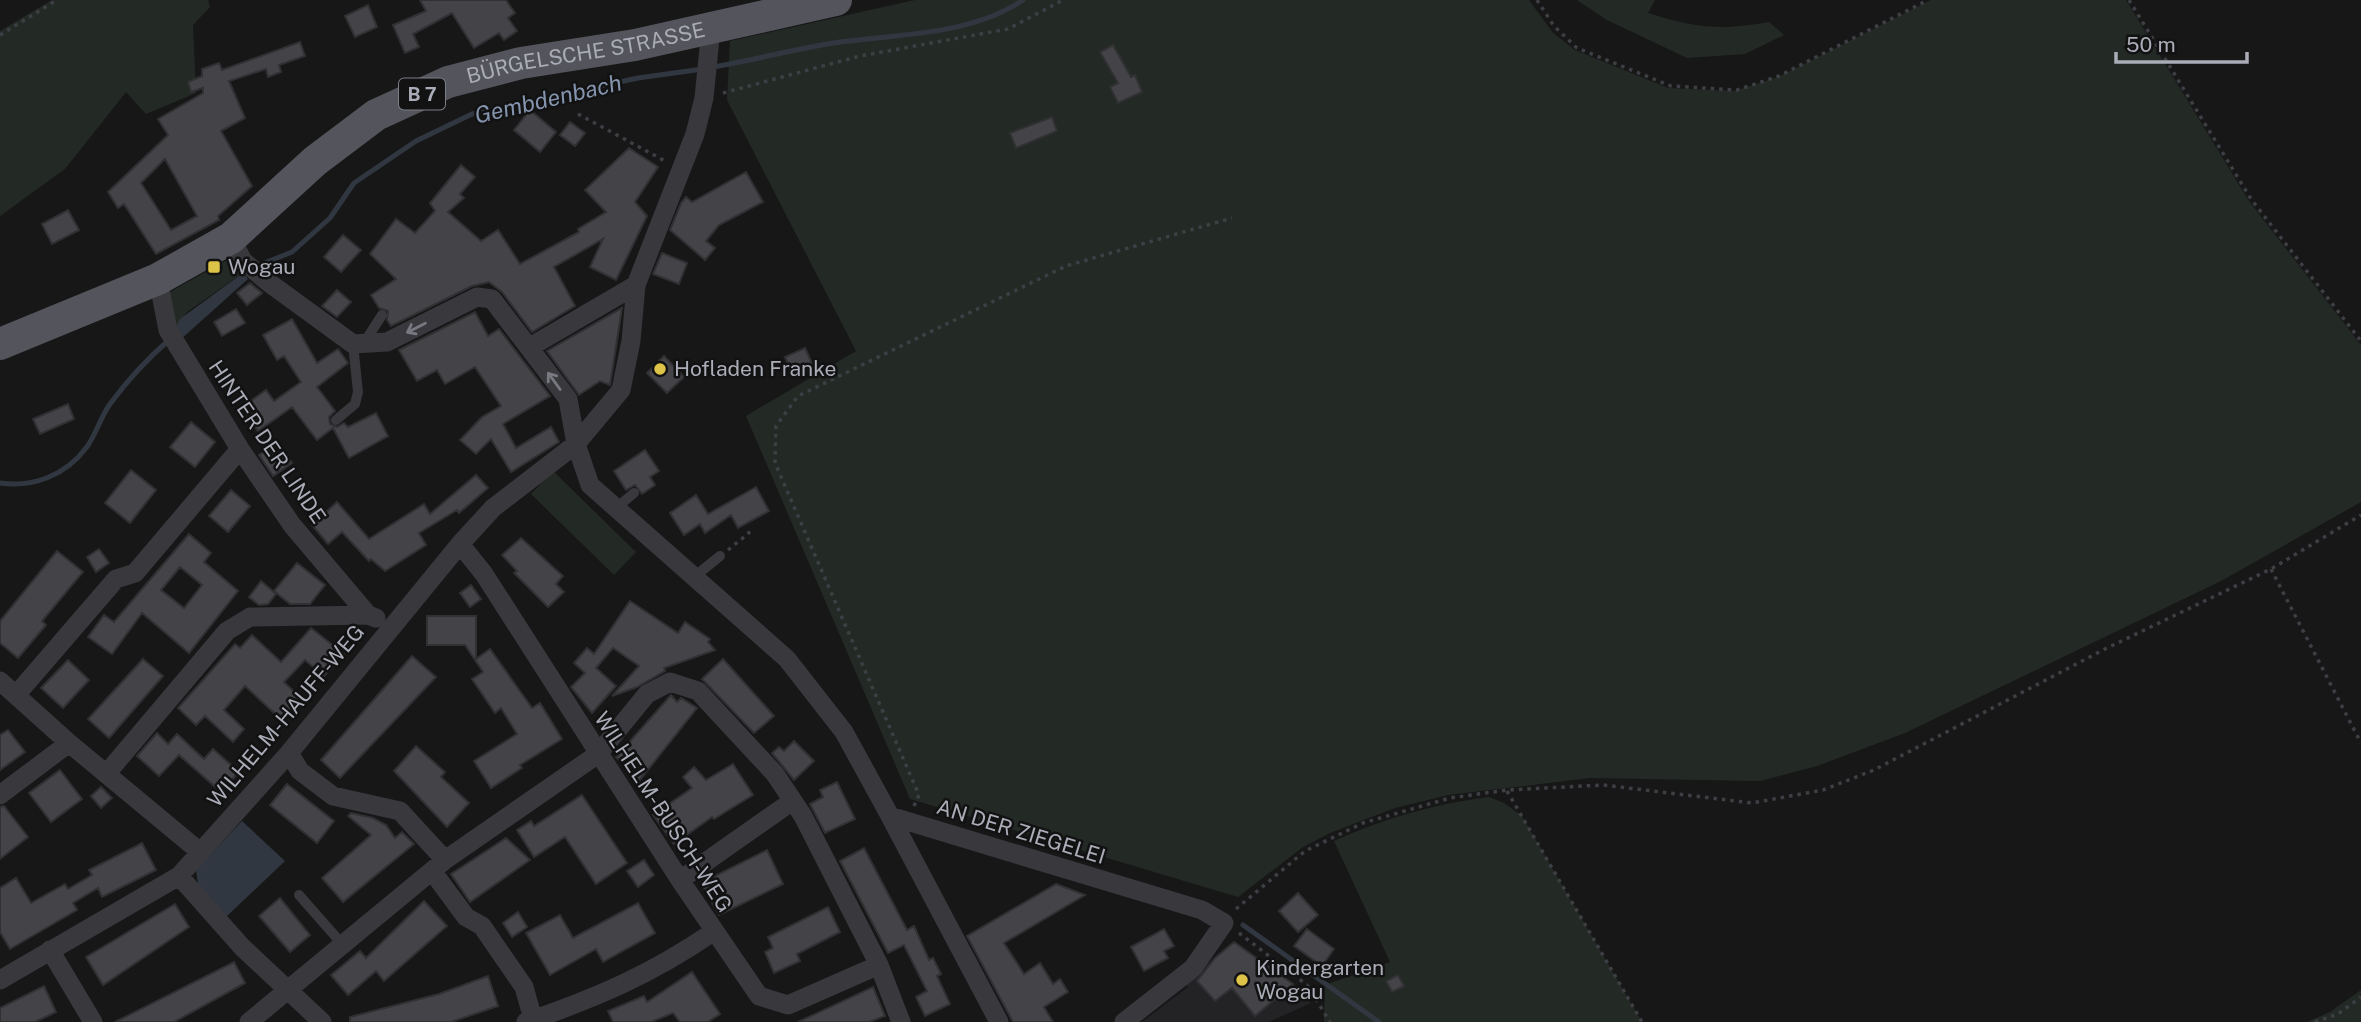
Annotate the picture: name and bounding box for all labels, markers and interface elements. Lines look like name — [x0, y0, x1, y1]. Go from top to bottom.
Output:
street label: BÜRGELSCHE STRASSE — [464, 17, 707, 89]
scale bar — [2116, 21, 2247, 65]
text: 50 m — [2126, 32, 2176, 57]
water label: Gembdenbach — [472, 68, 624, 129]
road number: B 7 — [399, 78, 445, 110]
place label: Wogau — [228, 254, 295, 279]
marker: Wogau — [206, 259, 222, 275]
one-way arrow — [406, 321, 427, 335]
street label: HINTER DER LINDE — [204, 355, 331, 528]
place label: Hofladen Franke — [674, 356, 836, 381]
marker: Hofladen Franke — [652, 361, 668, 377]
one-way arrow — [547, 372, 562, 390]
street label: WILHELM-HAUFF-WEG — [202, 619, 369, 812]
street label: WILHELM-BUSCH-WEG — [589, 707, 738, 917]
street label: AN DER ZIEGELEI — [934, 794, 1108, 869]
place label: Kindergarten Wogau — [1256, 955, 1384, 1004]
marker: Kindergarten Wogau — [1234, 972, 1250, 988]

